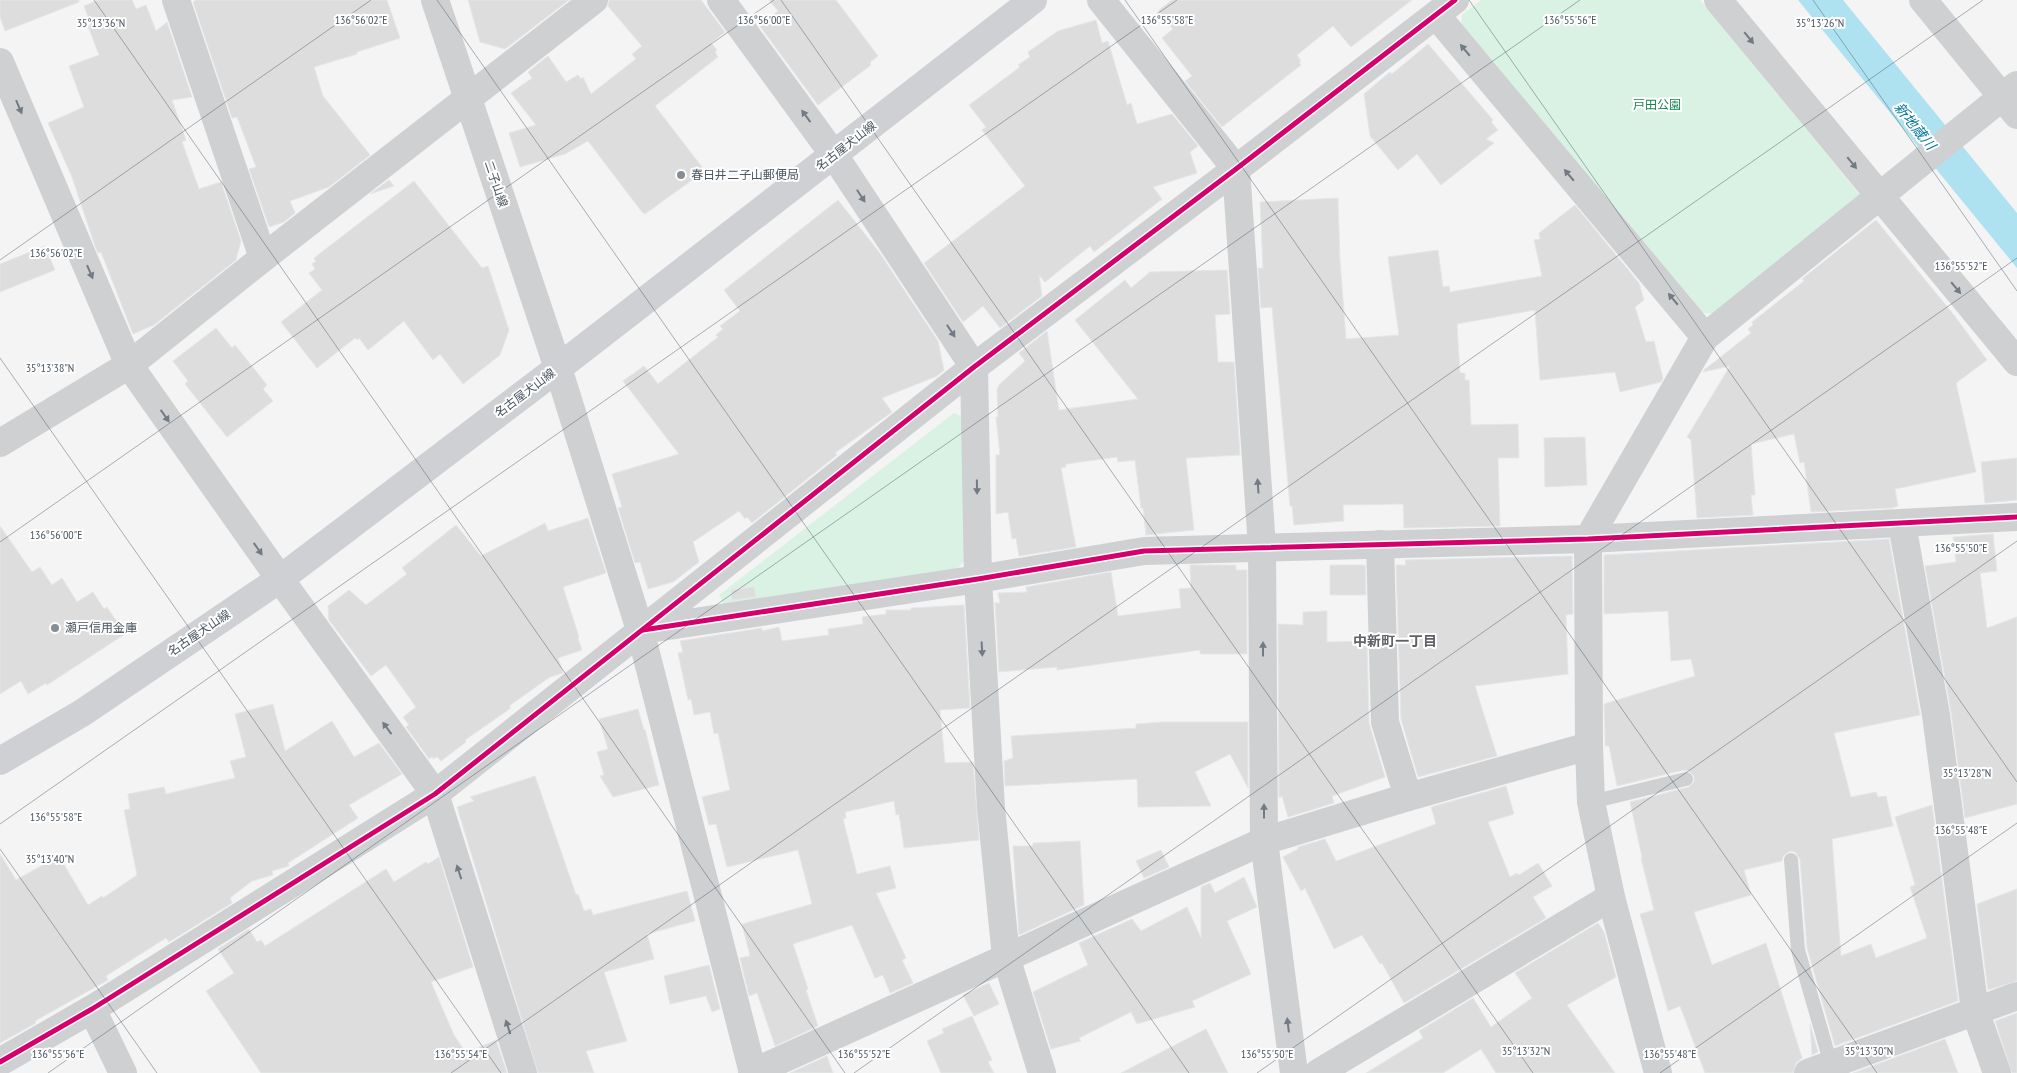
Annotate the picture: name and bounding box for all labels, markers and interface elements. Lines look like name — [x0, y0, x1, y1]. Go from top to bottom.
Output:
text: 136°56'02"E — [335, 12, 387, 27]
text: 136°56'00"E — [738, 12, 790, 27]
text: 136°55'58"E — [1141, 12, 1193, 27]
text: 136°55'56"E — [1544, 12, 1596, 27]
text: 35°13'36"N — [77, 15, 125, 30]
text: 35°13'26"N — [1796, 15, 1844, 30]
one-way arrow — [1743, 31, 1754, 44]
one-way arrow — [1459, 44, 1470, 57]
park label: 戸田公園 — [1633, 97, 1681, 112]
water label: 新地蔵川 — [1890, 99, 1941, 155]
one-way arrow — [16, 100, 24, 114]
one-way arrow — [801, 109, 811, 123]
street label: 名古屋犬山線 — [813, 118, 879, 174]
one-way arrow — [1846, 157, 1857, 170]
street label: 二子山線 — [482, 159, 511, 209]
place label: 春日井二子山郵便局 — [691, 167, 799, 182]
marker: 春日井二子山郵便局 — [675, 169, 687, 181]
one-way arrow — [1563, 169, 1575, 181]
one-way arrow — [856, 189, 866, 202]
text: 136°56'02"E — [30, 245, 82, 260]
text: 136°55'52"E — [1935, 258, 1987, 273]
one-way arrow — [86, 265, 94, 280]
one-way arrow — [1950, 281, 1961, 294]
one-way arrow — [1668, 293, 1679, 306]
one-way arrow — [946, 325, 956, 338]
text: 35°13'38"N — [26, 360, 74, 375]
street label: 名古屋犬山線 — [491, 365, 558, 420]
one-way arrow — [160, 409, 170, 423]
one-way arrow — [1253, 478, 1261, 494]
one-way arrow — [973, 479, 981, 495]
text: 136°56'00"E — [30, 527, 82, 542]
text: 136°55'50"E — [1935, 540, 1987, 555]
one-way arrow — [253, 542, 263, 555]
street label: 名古屋犬山線 — [165, 606, 233, 659]
place label: 瀬戸信用金庫 — [65, 620, 137, 635]
marker: 瀬戸信用金庫 — [49, 622, 61, 634]
district label: 中新町一丁目 — [1353, 632, 1437, 650]
one-way arrow — [1259, 640, 1267, 656]
one-way arrow — [979, 641, 987, 657]
one-way arrow — [382, 721, 392, 735]
text: 35°13'28"N — [1943, 765, 1991, 780]
one-way arrow — [1260, 803, 1268, 819]
text: 136°55'58"E — [30, 809, 82, 824]
text: 136°55'48"E — [1935, 822, 1987, 837]
text: 35°13'40"N — [26, 851, 74, 866]
one-way arrow — [455, 864, 463, 879]
one-way arrow — [1283, 1016, 1291, 1032]
one-way arrow — [504, 1019, 512, 1034]
text: 35°13'32"N — [1502, 1043, 1550, 1058]
text: 35°13'30"N — [1845, 1043, 1893, 1058]
text: 136°55'56"E — [32, 1046, 84, 1061]
text: 136°55'54"E — [435, 1046, 487, 1061]
text: 136°55'52"E — [838, 1046, 890, 1061]
text: 136°55'50"E — [1241, 1046, 1293, 1061]
text: 136°55'48"E — [1644, 1046, 1696, 1061]

